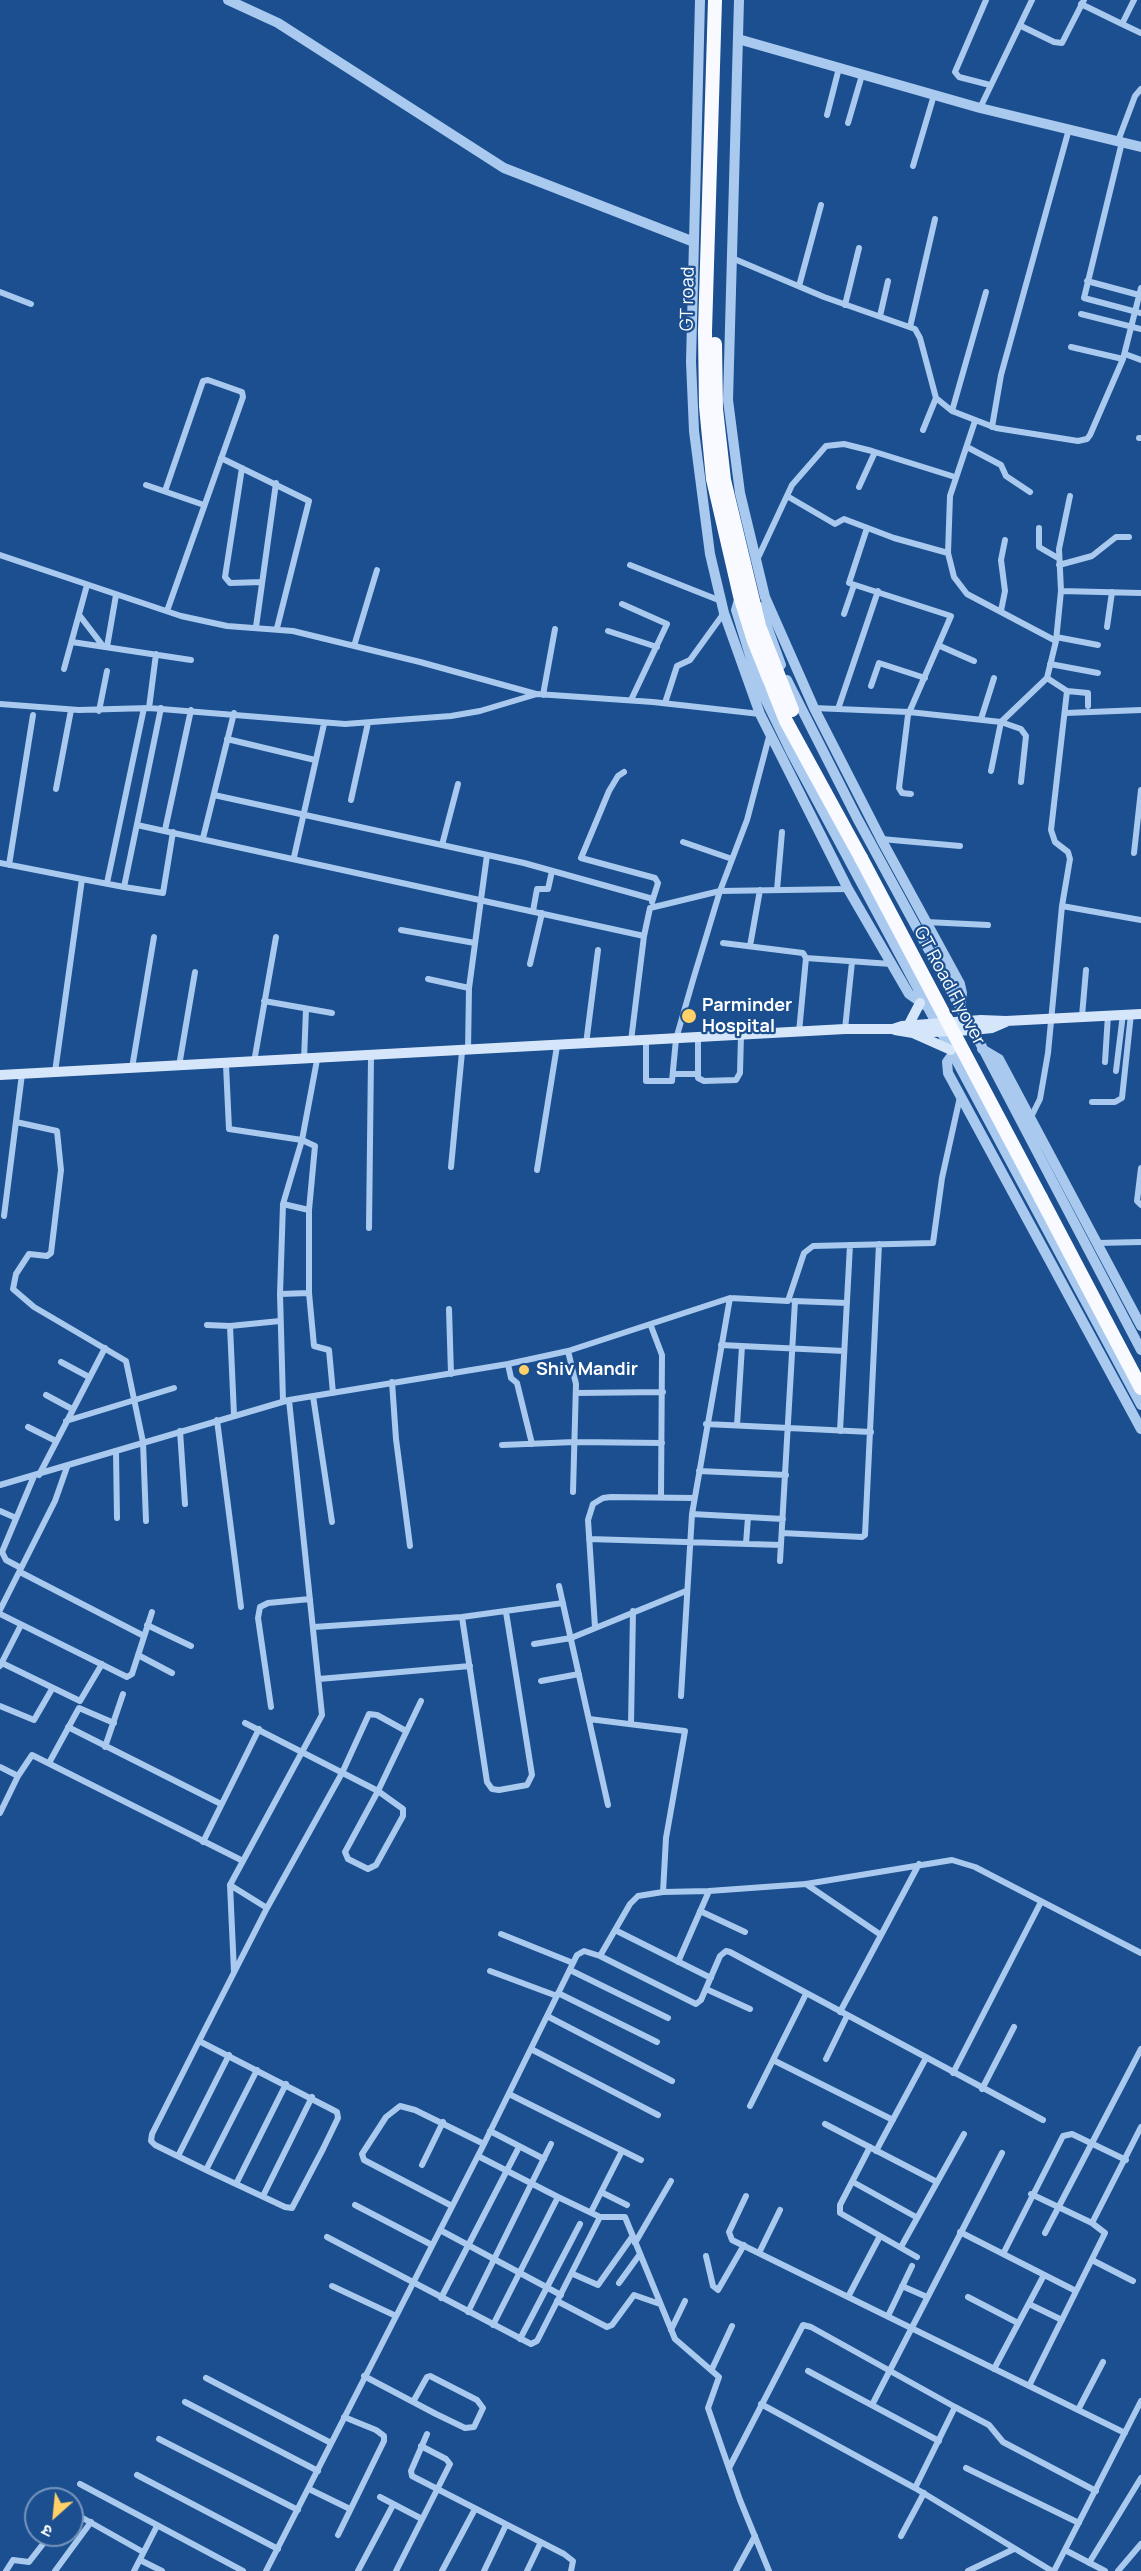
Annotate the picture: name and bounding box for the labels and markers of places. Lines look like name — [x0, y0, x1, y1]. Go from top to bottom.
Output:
place label: Parminder Hospital — [702, 995, 792, 1038]
marker: Parminder Hospital — [680, 1007, 698, 1025]
place label: Shiv Mandir — [536, 1359, 638, 1381]
marker: Shiv Mandir — [517, 1363, 531, 1377]

